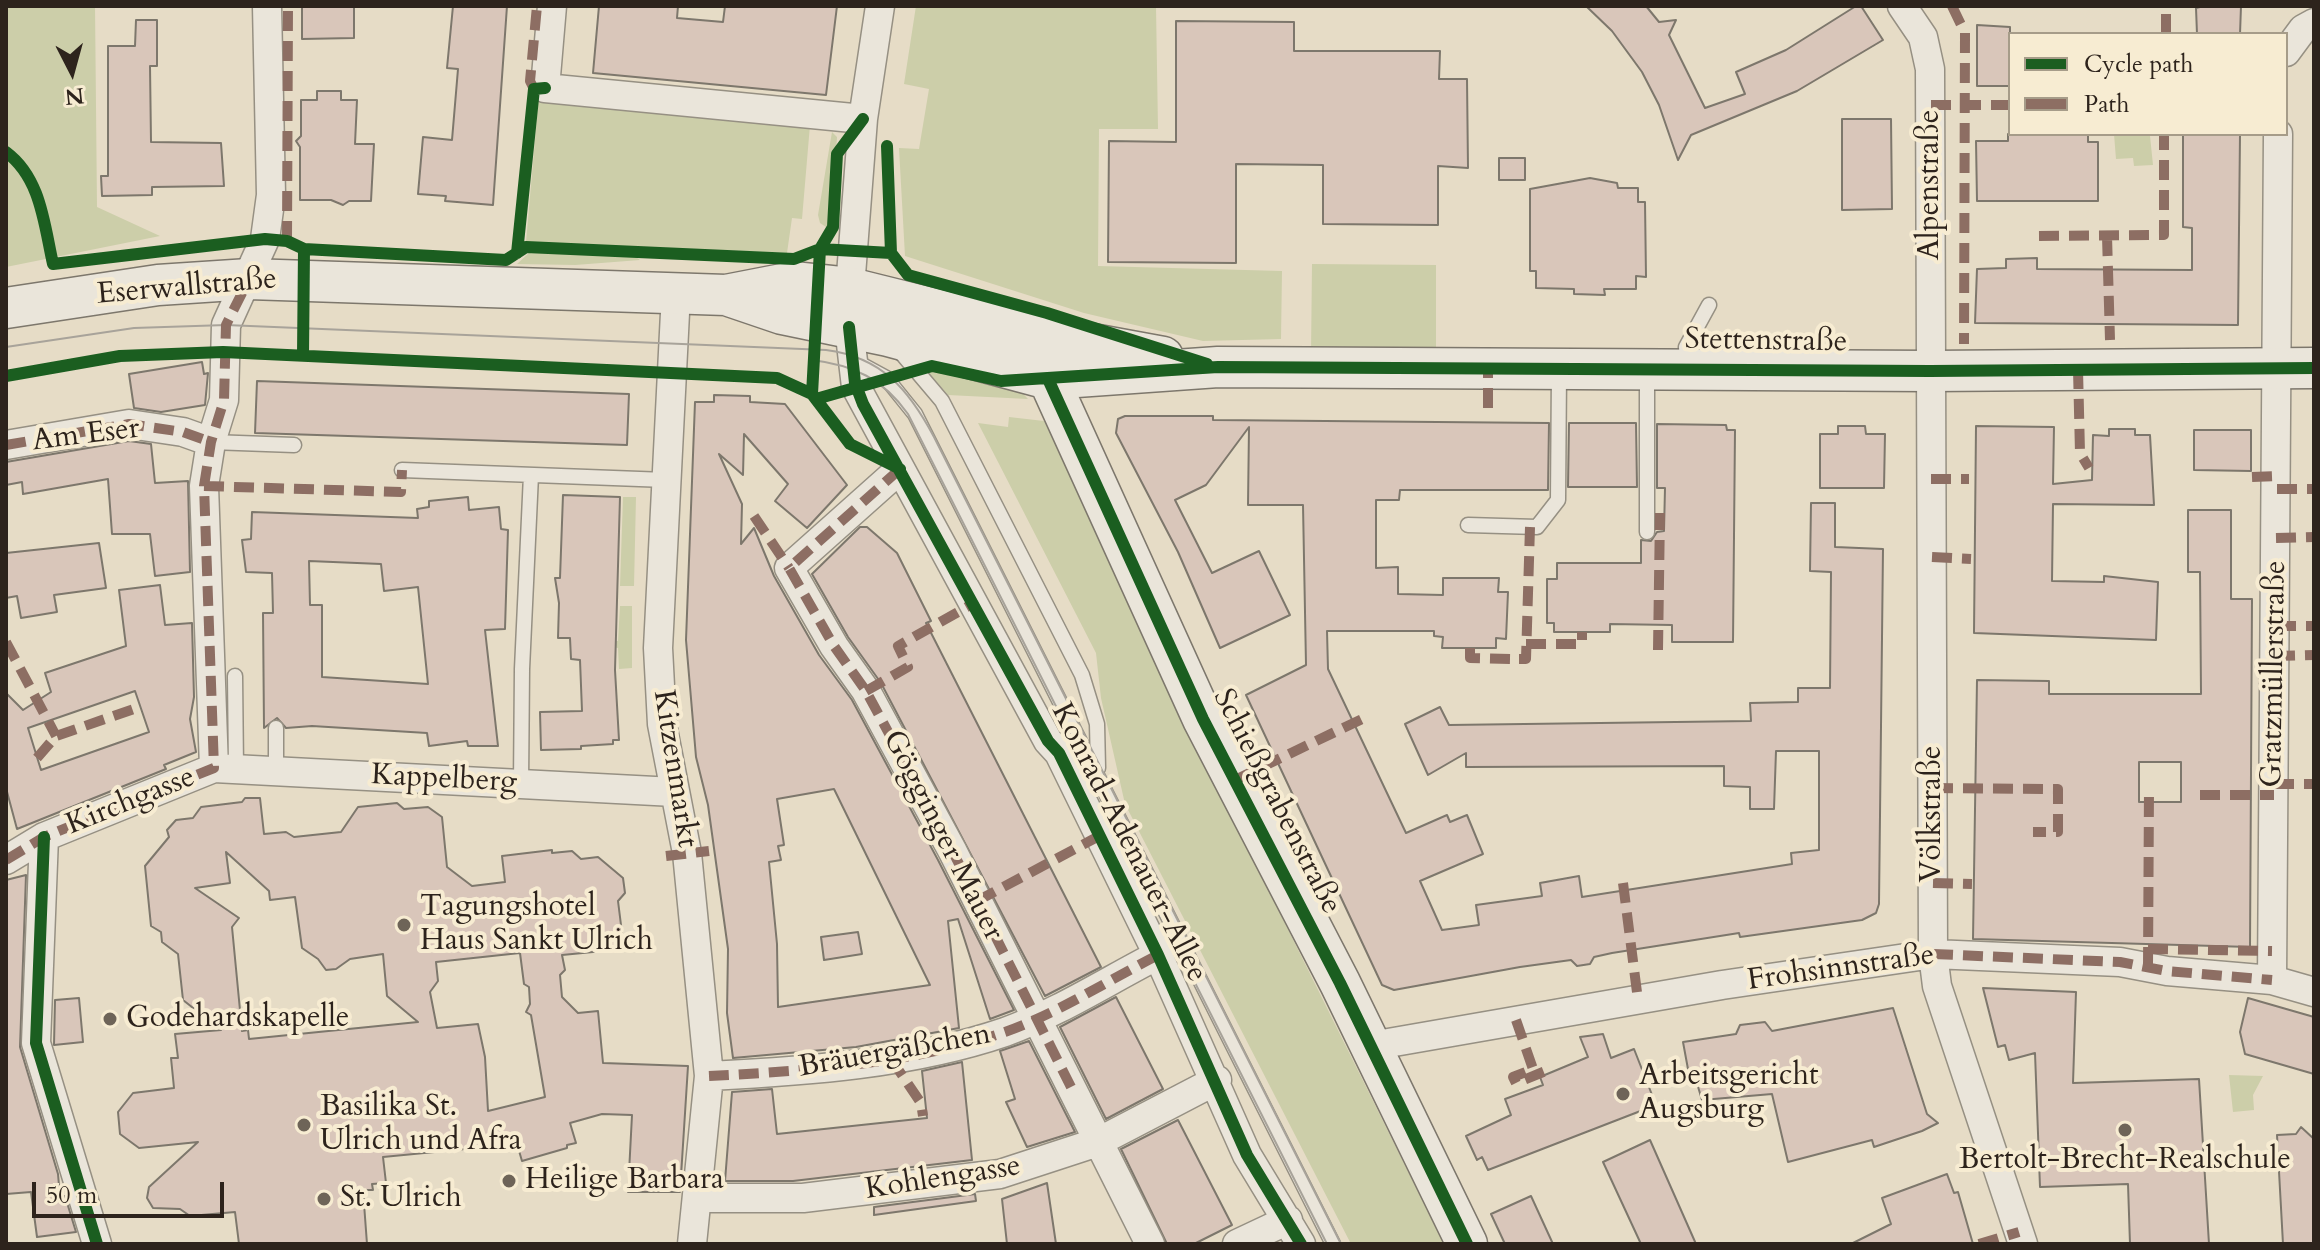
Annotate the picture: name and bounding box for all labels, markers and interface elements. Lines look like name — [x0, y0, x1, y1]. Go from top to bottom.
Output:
north arrow — [32, 32, 112, 112]
legend — [2008, 32, 2288, 136]
text: Cycle path — [2084, 48, 2193, 81]
text: N — [63, 80, 86, 112]
text: Path — [2084, 88, 2129, 121]
street label: Alpenstraße — [1913, 110, 1949, 260]
street label: Eserwallstraße — [96, 262, 278, 314]
street label: Stettenstraße — [1684, 323, 1848, 361]
street label: Am Eser — [30, 412, 142, 460]
street label: Gratzmüllerstraße — [2255, 560, 2295, 788]
street label: Schießgrabenstraße — [1204, 684, 1348, 920]
street label: Kitzenmarkt — [644, 688, 704, 850]
street label: Konrad-Adenauer-Allee — [1042, 698, 1214, 988]
street label: Gögginger Mauer — [874, 725, 1010, 947]
street label: Völkstraße — [1915, 746, 1951, 882]
street label: Kappelberg — [370, 758, 518, 802]
street label: Kirchgasse — [62, 760, 200, 844]
place label: Tagungshotel Haus Sankt Ulrich — [420, 890, 653, 960]
marker: Tagungshotel Haus Sankt Ulrich — [395, 916, 413, 934]
street label: Frohsinnstraße — [1745, 938, 1937, 1000]
place label: Godehardskapelle — [126, 1001, 349, 1037]
marker: Godehardskapelle — [101, 1010, 119, 1028]
street label: Bräuergäßchen — [796, 1017, 994, 1087]
place label: Arbeitsgericht Augsburg — [1639, 1059, 1818, 1130]
marker: Arbeitsgericht Augsburg — [1614, 1085, 1632, 1103]
place label: Basilika St. Ulrich und Afra — [320, 1090, 522, 1160]
marker: Basilika St. Ulrich und Afra — [295, 1116, 313, 1134]
marker: Bertolt-Brecht-Realschule — [2116, 1121, 2134, 1139]
place label: Bertolt-Brecht-Realschule — [1959, 1143, 2291, 1179]
street label: Kohlengasse — [863, 1149, 1023, 1209]
place label: Heilige Barbara — [525, 1163, 724, 1199]
scale bar — [36, 1166, 228, 1216]
marker: Heilige Barbara — [500, 1172, 518, 1190]
text: 50 m — [46, 1179, 97, 1212]
place label: St. Ulrich — [340, 1181, 462, 1217]
marker: St. Ulrich — [315, 1190, 333, 1208]

